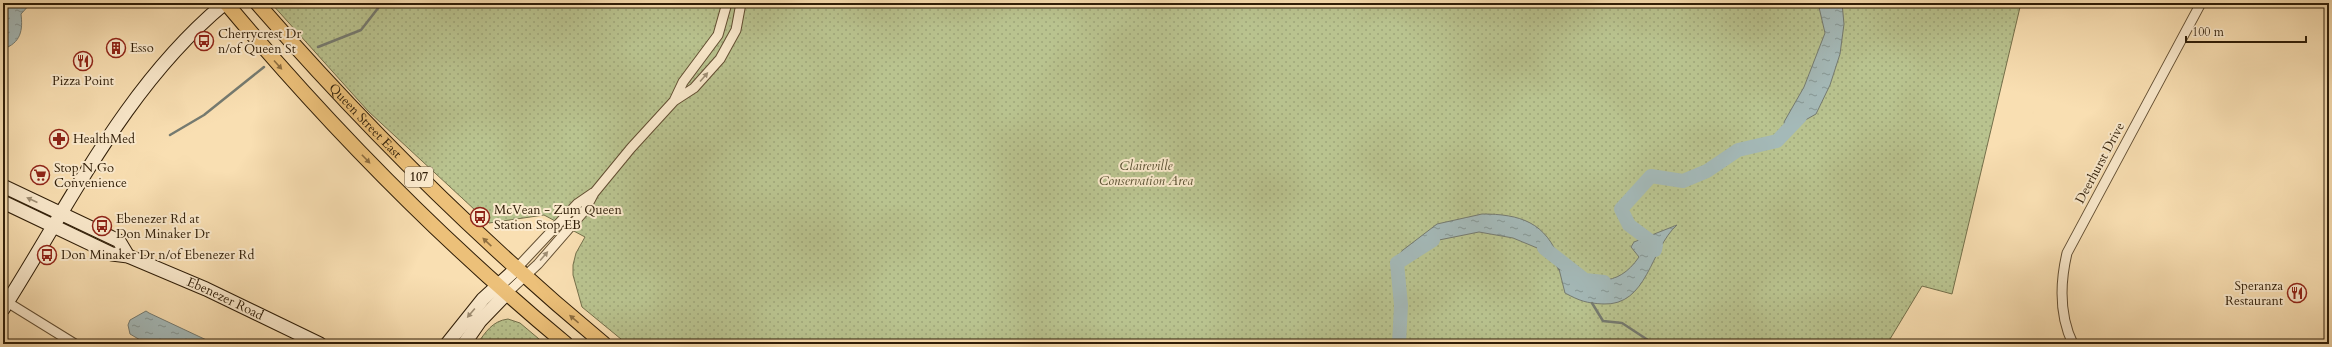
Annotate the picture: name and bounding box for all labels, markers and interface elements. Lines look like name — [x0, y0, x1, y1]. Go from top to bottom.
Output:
scale bar — [2186, 18, 2306, 44]
text: 100 m — [2192, 24, 2225, 40]
place label: Cherrycrest Dr n/of Queen St — [218, 25, 301, 58]
bus stop icon: Cherrycrest Dr n/of Queen St — [193, 30, 215, 52]
building icon: Esso — [105, 37, 127, 59]
place label: Esso — [130, 39, 154, 57]
restaurant icon: Pizza Point — [72, 50, 94, 72]
one-way arrow — [274, 59, 283, 70]
one-way arrow — [700, 71, 709, 82]
place label: Pizza Point — [52, 72, 114, 90]
street label: Queen Street East — [325, 79, 406, 162]
street label: Deerhurst Drive — [2071, 119, 2129, 207]
pharmacy icon: HealthMed — [48, 128, 70, 150]
place label: HealthMed — [73, 130, 135, 148]
one-way arrow — [362, 154, 371, 164]
park label: Claireville Conservation Area — [1099, 157, 1193, 190]
place label: Stop N Go Convenience — [54, 159, 127, 192]
supermarket icon: Stop N Go Convenience — [29, 164, 51, 186]
road number: 107 — [405, 167, 433, 187]
one-way arrow — [27, 197, 38, 203]
place label: McVean - Zum Queen Station Stop EB — [494, 201, 622, 234]
bus stop icon: McVean - Zum Queen Station Stop EB — [469, 206, 491, 228]
place label: Ebenezer Rd at Don Minaker Dr — [116, 210, 210, 243]
bus stop icon: Ebenezer Rd at Don Minaker Dr — [91, 215, 113, 237]
one-way arrow — [482, 238, 492, 247]
bus stop icon: Don Minaker Dr n/of Ebenezer Rd — [36, 244, 58, 266]
place label: Don Minaker Dr n/of Ebenezer Rd — [61, 246, 254, 264]
one-way arrow — [540, 251, 549, 262]
street label: Ebenezer Road — [184, 273, 267, 324]
place label: Speranza Restaurant — [2225, 277, 2283, 310]
restaurant icon: Speranza Restaurant — [2286, 282, 2308, 304]
one-way arrow — [466, 308, 475, 319]
one-way arrow — [569, 315, 579, 324]

